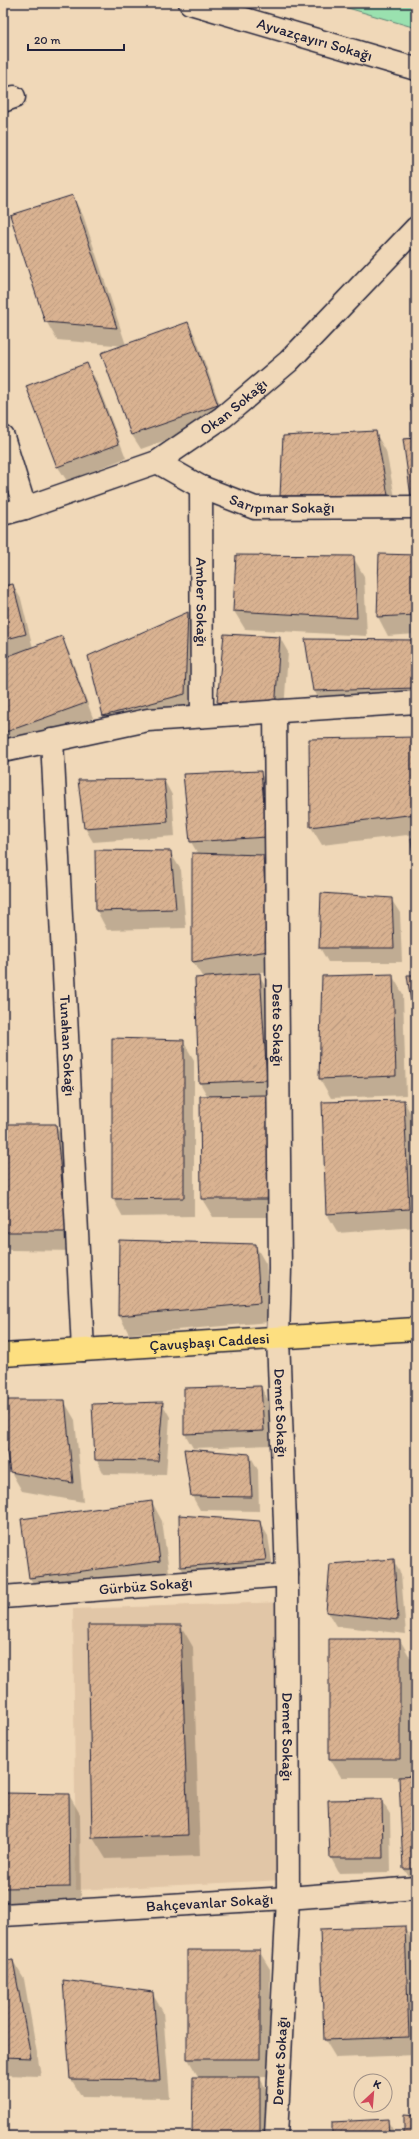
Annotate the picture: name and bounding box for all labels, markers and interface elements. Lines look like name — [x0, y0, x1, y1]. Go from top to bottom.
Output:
street label: Ayvazçayırı Sokağı — [255, 14, 375, 65]
scale bar — [28, 26, 124, 52]
text: 20 m — [34, 33, 61, 47]
street label: Okan Sokağı — [196, 375, 271, 439]
street label: Sarıpınar Sokağı — [227, 490, 335, 517]
street label: Amber Sokağı — [192, 557, 211, 647]
street label: Deste Sokağı — [268, 983, 287, 1067]
street label: Tunahan Sokağı — [56, 994, 79, 1097]
street label: Çavuşbaşı Caddesi — [149, 1329, 270, 1355]
street label: Demet Sokağı — [270, 1368, 292, 1458]
street label: Gürbüz Sokağı — [98, 1573, 193, 1599]
street label: Demet Sokağı — [278, 1692, 297, 1781]
street label: Bahçevanlar Sokağı — [146, 1890, 274, 1915]
street label: Demet Sokağı — [269, 2016, 291, 2106]
north arrow — [353, 2073, 393, 2113]
text: K — [371, 2077, 384, 2092]

